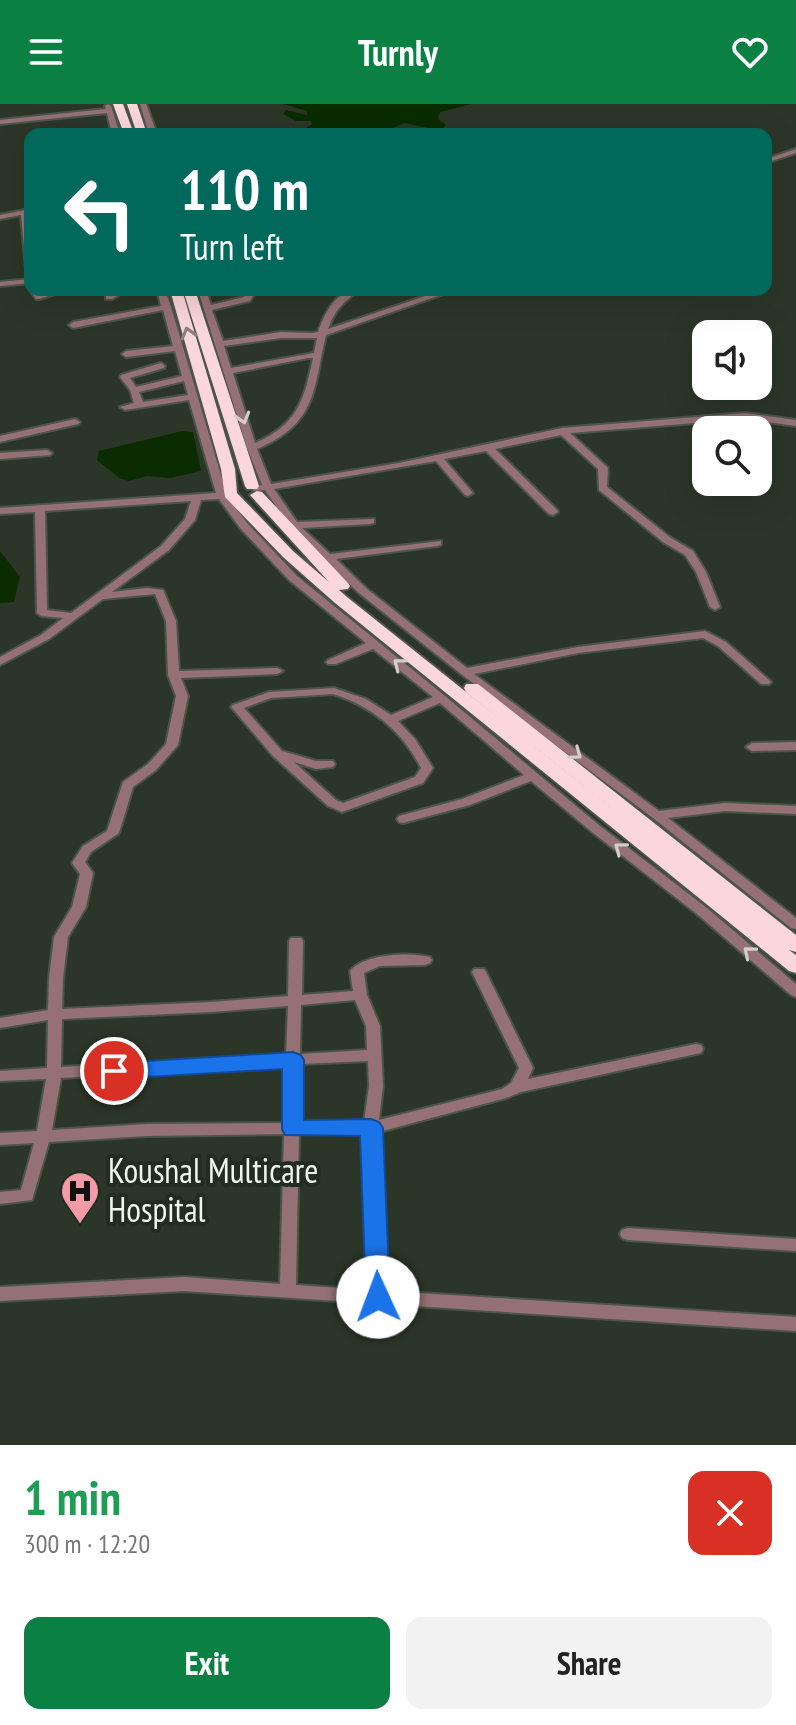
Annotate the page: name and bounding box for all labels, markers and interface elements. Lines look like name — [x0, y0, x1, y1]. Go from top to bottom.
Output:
text: Turnly — [358, 29, 438, 76]
icon: menu — [24, 30, 68, 74]
icon: heart — [728, 30, 772, 74]
text: 110 m — [180, 153, 309, 225]
icon: left — [48, 160, 152, 264]
text: Turn left — [180, 223, 284, 270]
map controls — [692, 320, 772, 496]
button: sound — [692, 320, 772, 400]
one-way arrow — [181, 326, 197, 340]
one-way arrow — [234, 410, 250, 424]
button: search — [692, 416, 772, 496]
one-way arrow — [394, 659, 408, 674]
one-way arrow — [567, 745, 582, 759]
one-way arrow — [614, 843, 629, 857]
one-way arrow — [743, 947, 758, 962]
pin — [80, 1037, 148, 1105]
icon: arrive — [92, 1049, 136, 1093]
place label: Koushal Multicare Hospital — [108, 1148, 318, 1231]
hospital icon: Koushal Multicare Hospital — [59, 1170, 101, 1225]
position arrow — [336, 1255, 420, 1339]
text: 1 min — [24, 1466, 121, 1528]
button: close — [688, 1471, 772, 1555]
text: 300 m · 12:20 — [24, 1527, 150, 1560]
button: Exit — [24, 1617, 390, 1709]
button: Share — [406, 1617, 772, 1709]

